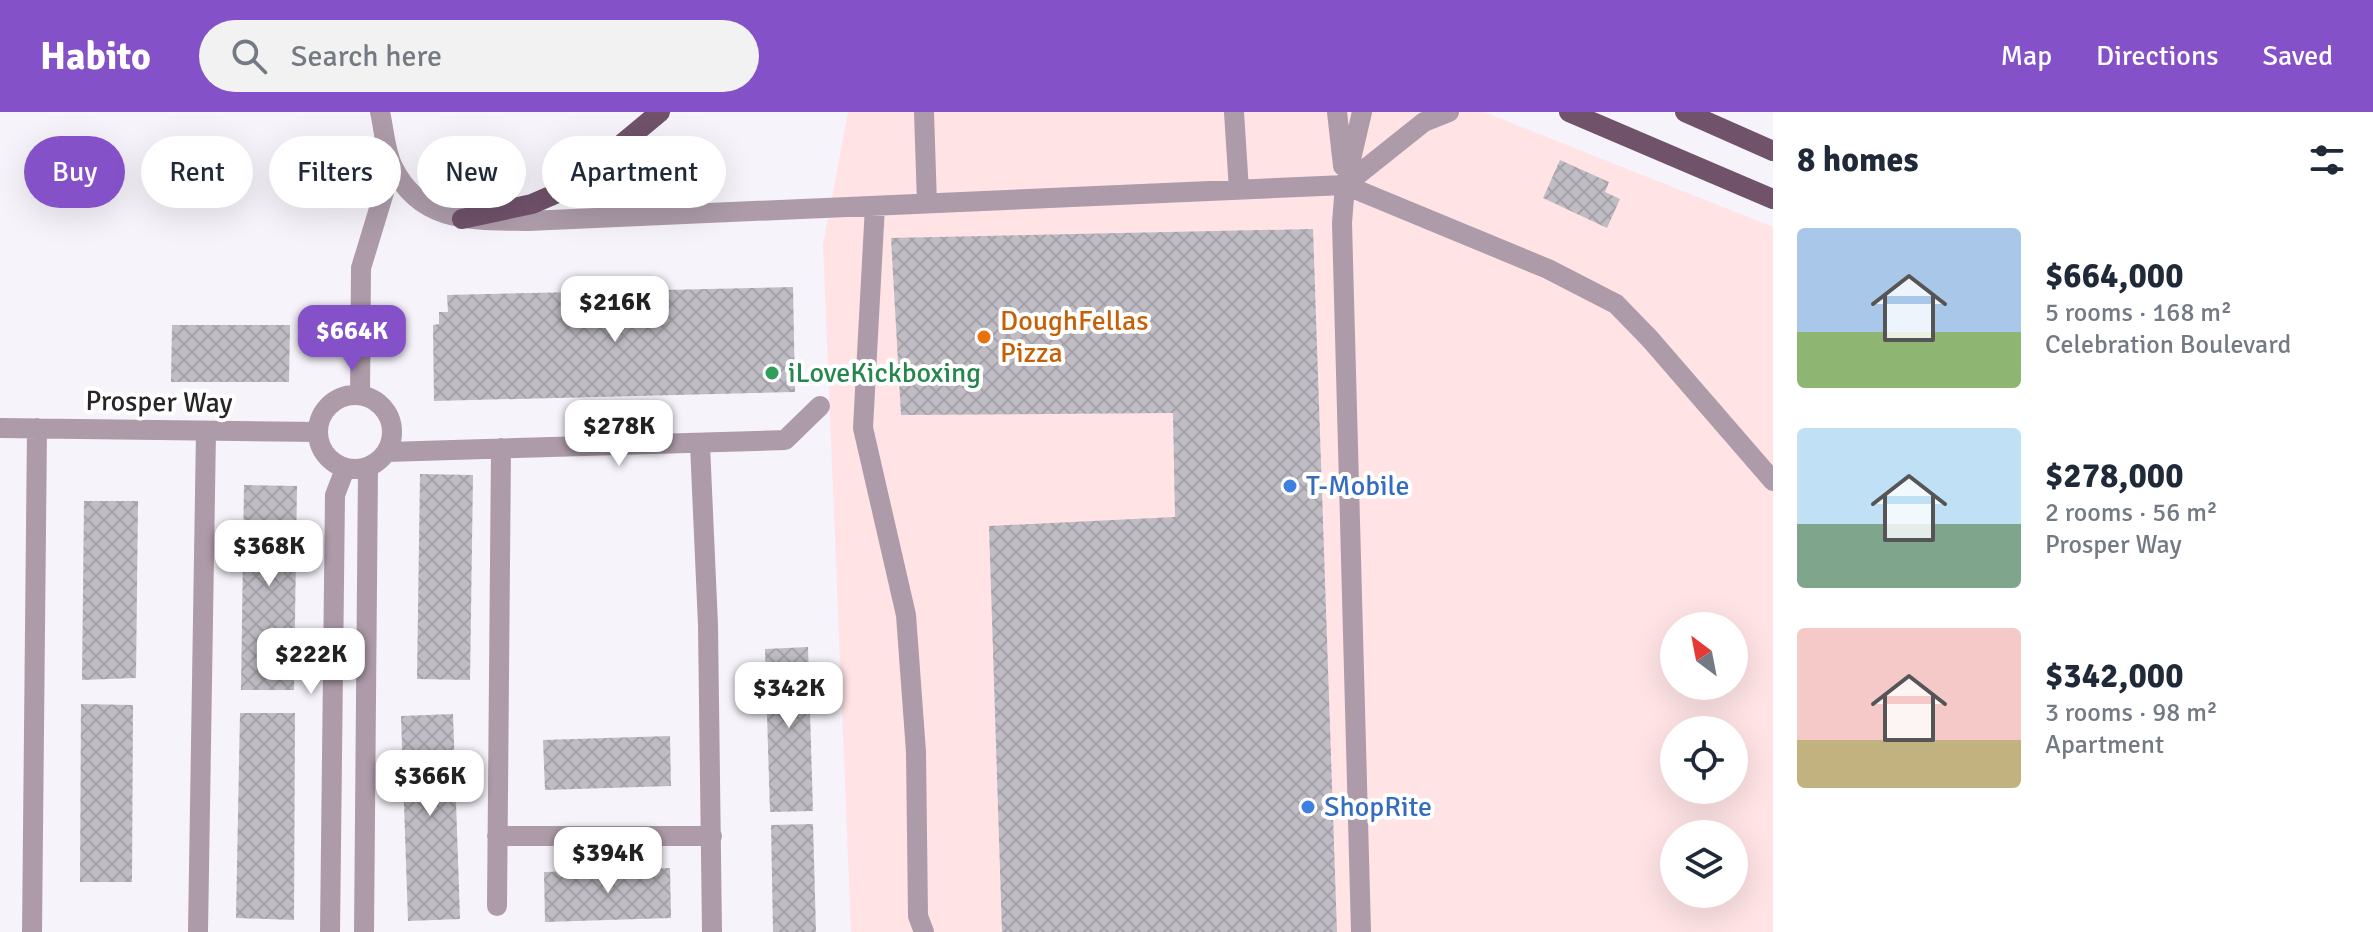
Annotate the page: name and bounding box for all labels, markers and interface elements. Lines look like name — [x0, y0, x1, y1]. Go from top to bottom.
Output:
search box — [199, 20, 759, 92]
text: Habito — [40, 33, 151, 80]
icon: search — [227, 34, 271, 78]
text: Search here — [291, 38, 442, 75]
text: Map — [2000, 39, 2052, 73]
text: Directions — [2096, 39, 2218, 73]
text: Saved — [2262, 39, 2333, 73]
chip: Buy — [24, 136, 125, 208]
chip: Rent — [141, 136, 253, 208]
chip: Filters — [269, 136, 401, 208]
chip: New — [417, 136, 526, 208]
chip: Apartment — [542, 136, 726, 208]
icon: filters — [2305, 138, 2349, 182]
text: 8 homes — [1797, 139, 1918, 181]
text: $664,000 — [2045, 255, 2184, 297]
icon: home — [1861, 260, 1957, 356]
pin: $216K — [559, 276, 671, 344]
text: $216K — [579, 286, 651, 318]
text: 5 rooms · 168 m² — [2045, 297, 2232, 329]
place label: DoughFellas Pizza — [1000, 304, 1149, 370]
pin: $664K — [296, 305, 408, 373]
text: $664K — [316, 315, 388, 347]
marker: DoughFellas Pizza — [975, 328, 993, 346]
text: Celebration Boulevard — [2045, 329, 2291, 361]
place label: iLoveKickboxing — [788, 356, 981, 390]
marker: iLoveKickboxing — [763, 364, 781, 382]
street label: Prosper Way — [85, 384, 233, 420]
pin: $278K — [563, 400, 675, 468]
text: $278K — [583, 410, 655, 442]
text: $278,000 — [2045, 455, 2184, 497]
icon: home — [1861, 460, 1957, 556]
place label: T-Mobile — [1306, 469, 1410, 503]
marker: T-Mobile — [1281, 477, 1299, 495]
text: 2 rooms · 56 m² — [2045, 497, 2218, 529]
pin: $368K — [213, 520, 325, 588]
text: Prosper Way — [2045, 529, 2182, 561]
text: $368K — [233, 530, 305, 562]
north arrow — [1660, 612, 1748, 700]
map controls — [1660, 612, 1748, 908]
pin: $222K — [255, 628, 367, 696]
text: $222K — [275, 638, 347, 670]
text: $342,000 — [2045, 655, 2184, 697]
icon: home — [1861, 660, 1957, 756]
pin: $342K — [733, 662, 845, 730]
text: $342K — [753, 672, 825, 704]
text: 3 rooms · 98 m² — [2045, 697, 2218, 729]
button: locate — [1660, 716, 1748, 804]
text: Apartment — [2045, 729, 2164, 761]
pin: $366K — [374, 750, 486, 818]
text: $366K — [394, 760, 466, 792]
place label: ShopRite — [1324, 790, 1432, 824]
marker: ShopRite — [1299, 798, 1317, 816]
button: layers — [1660, 820, 1748, 908]
pin: $394K — [552, 827, 664, 895]
text: $394K — [572, 837, 644, 869]

